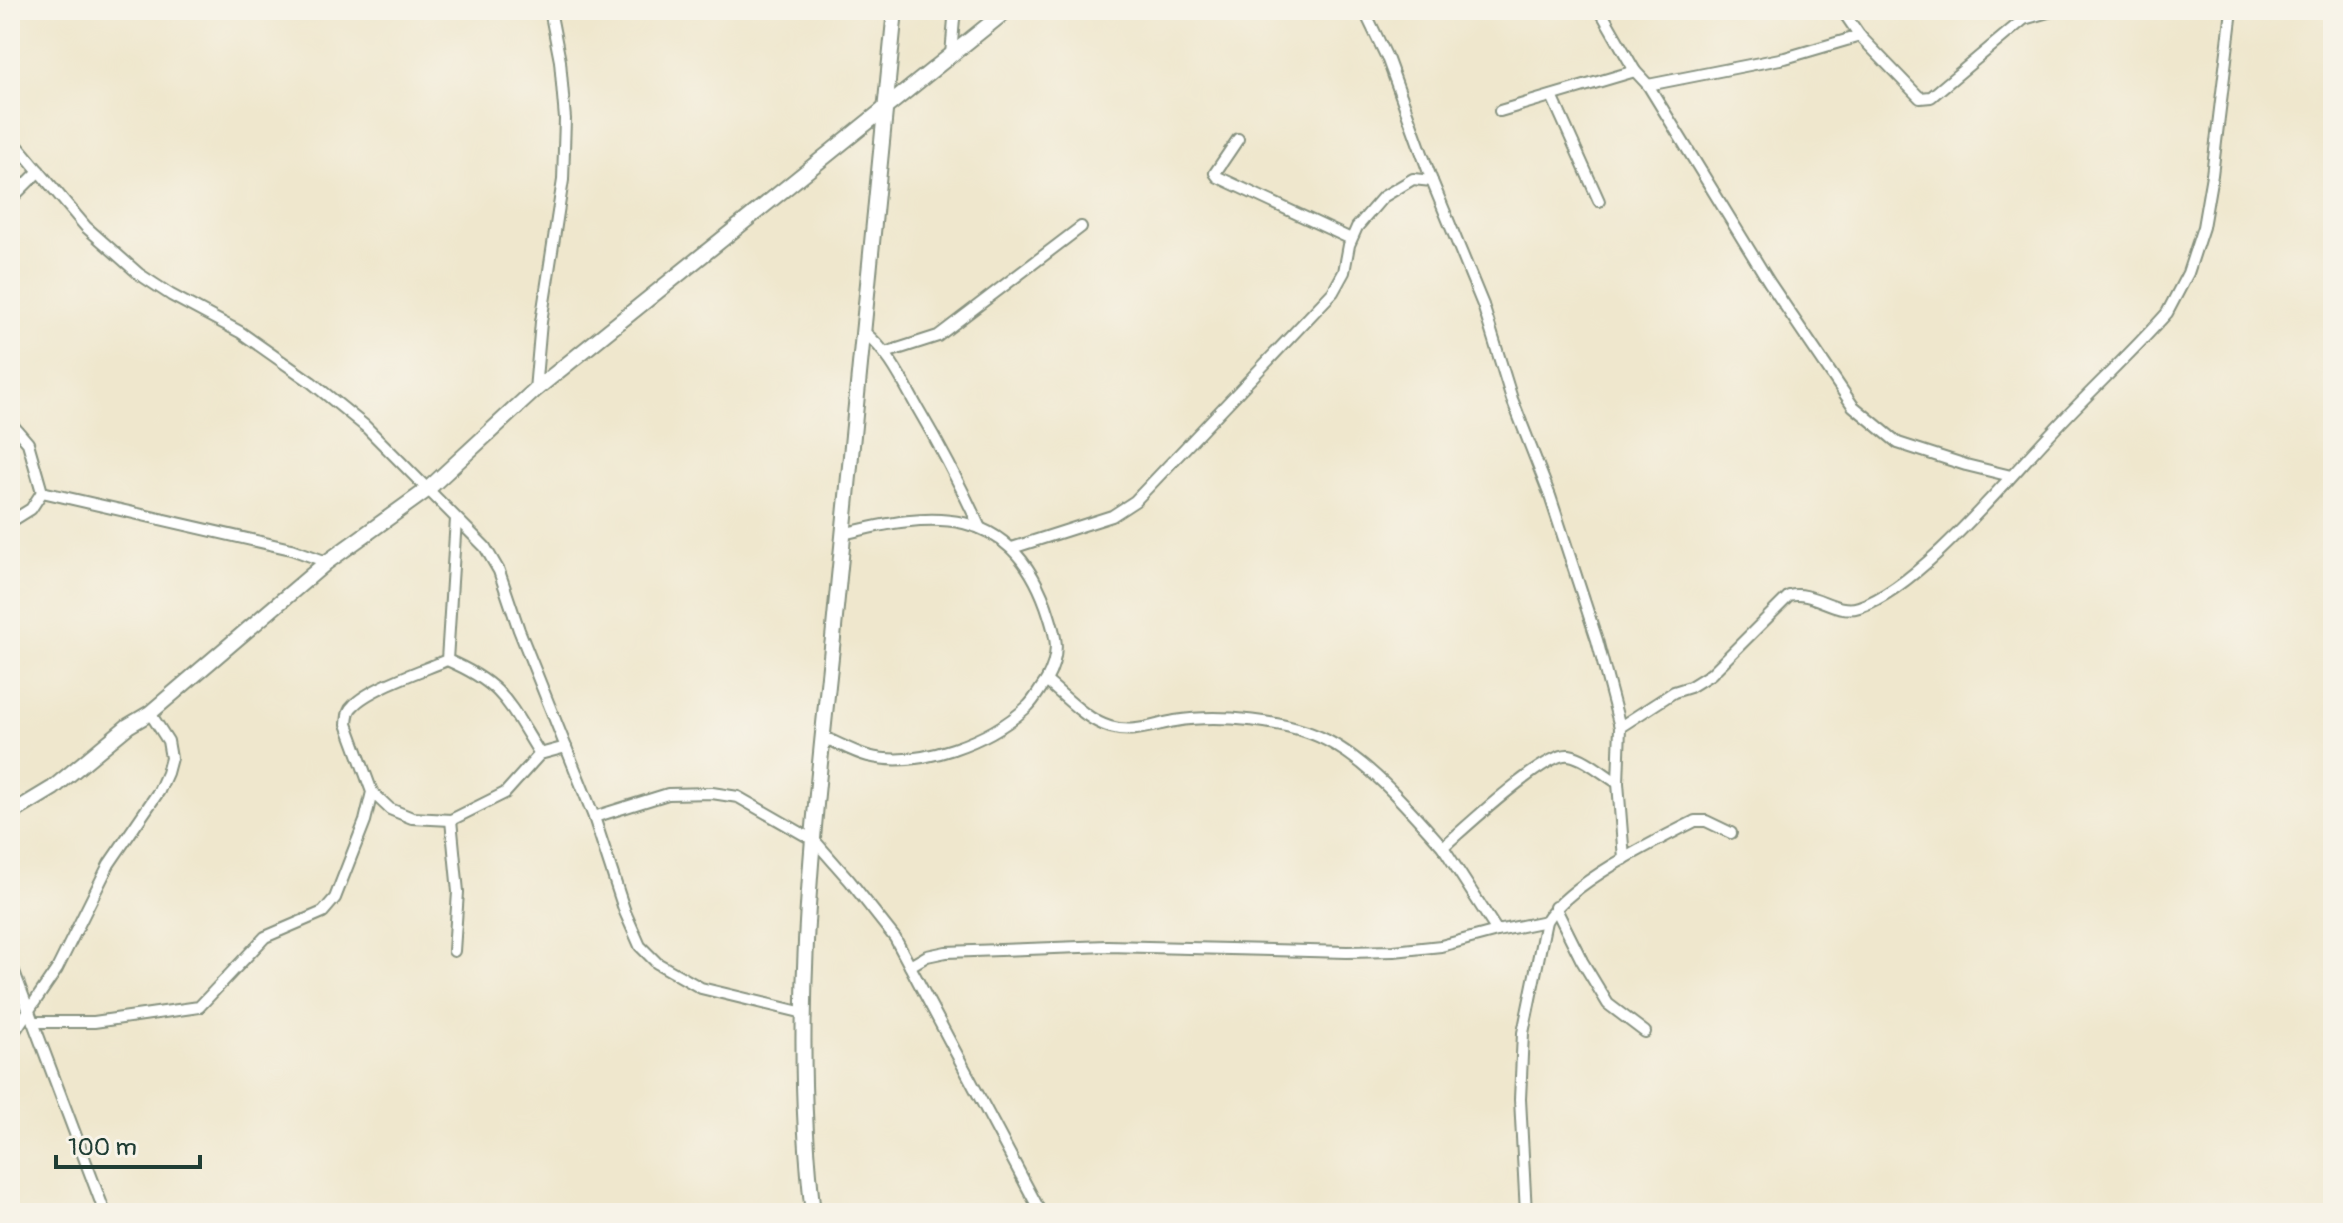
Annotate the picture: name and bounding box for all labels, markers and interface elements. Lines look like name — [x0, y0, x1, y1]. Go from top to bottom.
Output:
scale bar — [56, 1119, 200, 1169]
text: 100 m — [68, 1133, 137, 1162]

